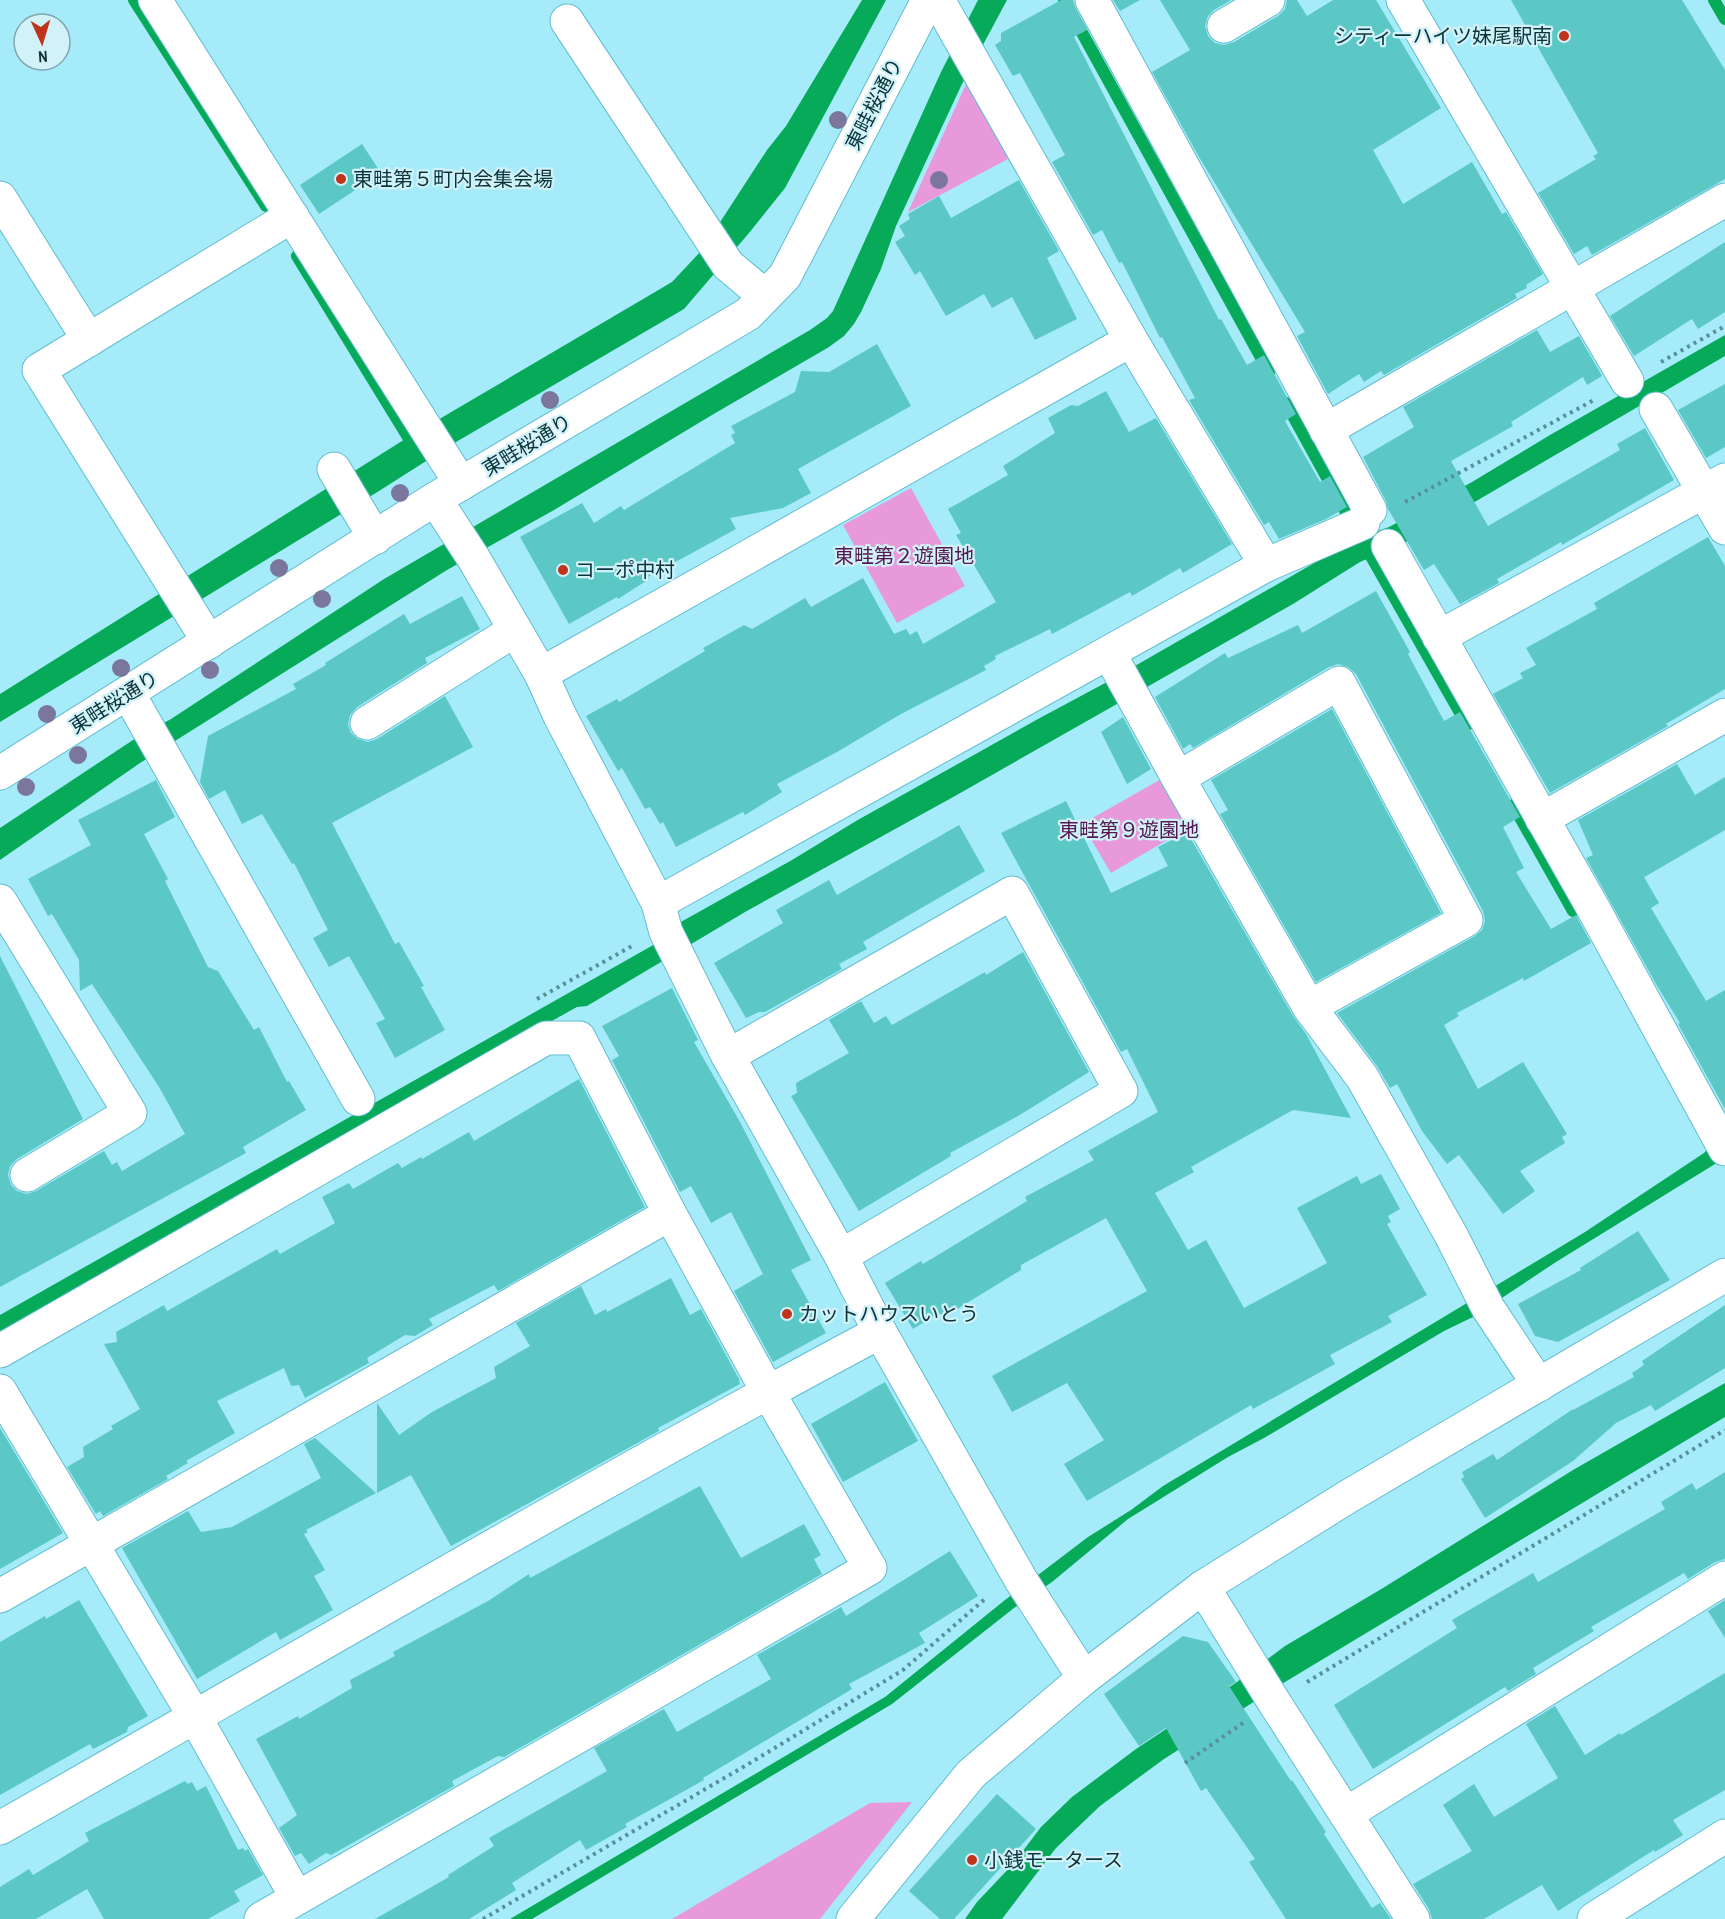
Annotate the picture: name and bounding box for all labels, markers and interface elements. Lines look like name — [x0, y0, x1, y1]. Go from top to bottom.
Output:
north arrow — [12, 12, 72, 72]
place label: シティーハイツ妹尾駅南 — [1334, 22, 1552, 49]
marker: シティーハイツ妹尾駅南 — [1557, 29, 1571, 43]
text: N — [38, 46, 49, 68]
street label: 東畦桜通り — [839, 53, 908, 154]
place label: 東畦第５町内会集会場 — [353, 165, 553, 192]
marker: 東畦第５町内会集会場 — [334, 172, 348, 186]
street label: 東畦桜通り — [477, 407, 577, 482]
park label: 東畦第２遊園地 — [834, 542, 974, 569]
place label: コーポ中村 — [575, 556, 675, 583]
marker: コーポ中村 — [556, 563, 570, 577]
street label: 東畦桜通り — [64, 664, 163, 740]
park label: 東畦第９遊園地 — [1059, 816, 1199, 843]
place label: カットハウスいとう — [799, 1300, 979, 1327]
marker: カットハウスいとう — [780, 1307, 794, 1321]
place label: 小銭モータース — [984, 1846, 1123, 1873]
marker: 小銭モータース — [965, 1853, 979, 1867]

